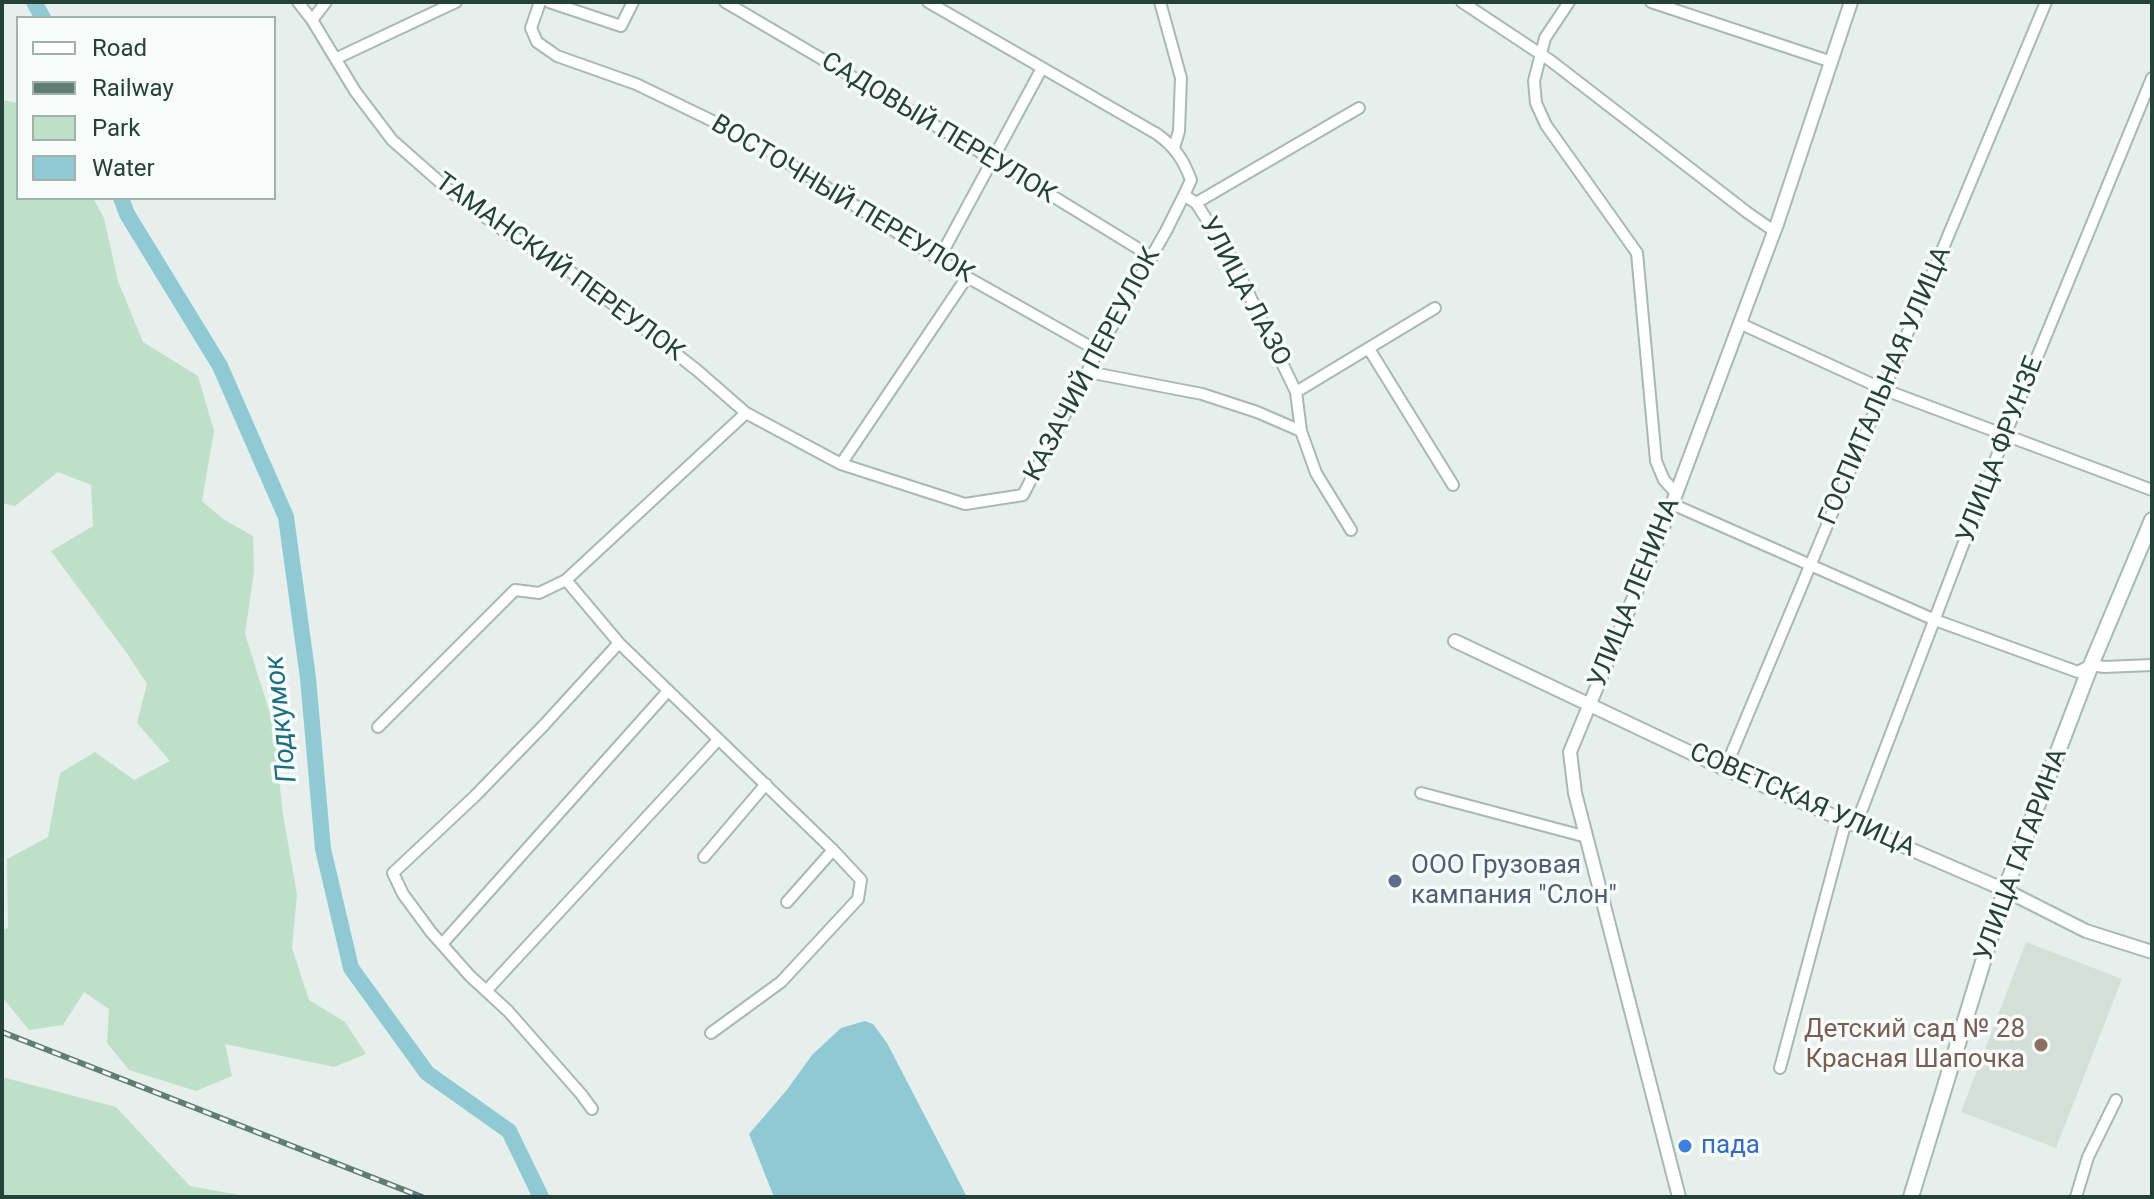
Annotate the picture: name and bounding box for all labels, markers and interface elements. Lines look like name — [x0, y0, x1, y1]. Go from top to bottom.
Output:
legend — [16, 16, 276, 200]
text: Road — [92, 34, 147, 62]
street label: САДОВЫЙ ПЕРЕУЛОК — [815, 47, 1061, 211]
text: Railway — [92, 74, 174, 102]
street label: ВОСТОЧНЫЙ ПЕРЕУЛОК — [705, 109, 979, 291]
text: Park — [92, 114, 140, 142]
text: Water — [92, 154, 155, 182]
street label: ТАМАНСКИЙ ПЕРЕУЛОК — [428, 167, 690, 369]
street label: УЛИЦА ЛАЗО — [1192, 212, 1296, 372]
street label: ГОСПИТАЛЬНАЯ УЛИЦА — [1813, 242, 1959, 530]
street label: КАЗАЧИЙ ПЕРЕУЛОК — [1018, 243, 1168, 487]
street label: УЛИЦА ФРУНЗЕ — [1951, 353, 2051, 547]
street label: УЛИЦА ЛЕНИНА — [1583, 494, 1687, 692]
water label: Подкумок — [259, 654, 305, 784]
street label: СОВЕТСКАЯ УЛИЦА — [1684, 737, 1920, 865]
street label: УЛИЦА ГАГАРИНА — [1969, 744, 2075, 966]
place label: ООО Грузовая кампания "Слон" — [1411, 850, 1617, 912]
marker: ООО Грузовая кампания "Слон" — [1386, 872, 1404, 890]
place label: Детский сад № 28 Красная Шапочка — [1804, 1014, 2025, 1076]
marker: Детский сад № 28 Красная Шапочка — [2032, 1036, 2050, 1054]
place label: пада — [1701, 1130, 1760, 1162]
marker: пада — [1676, 1137, 1694, 1155]

